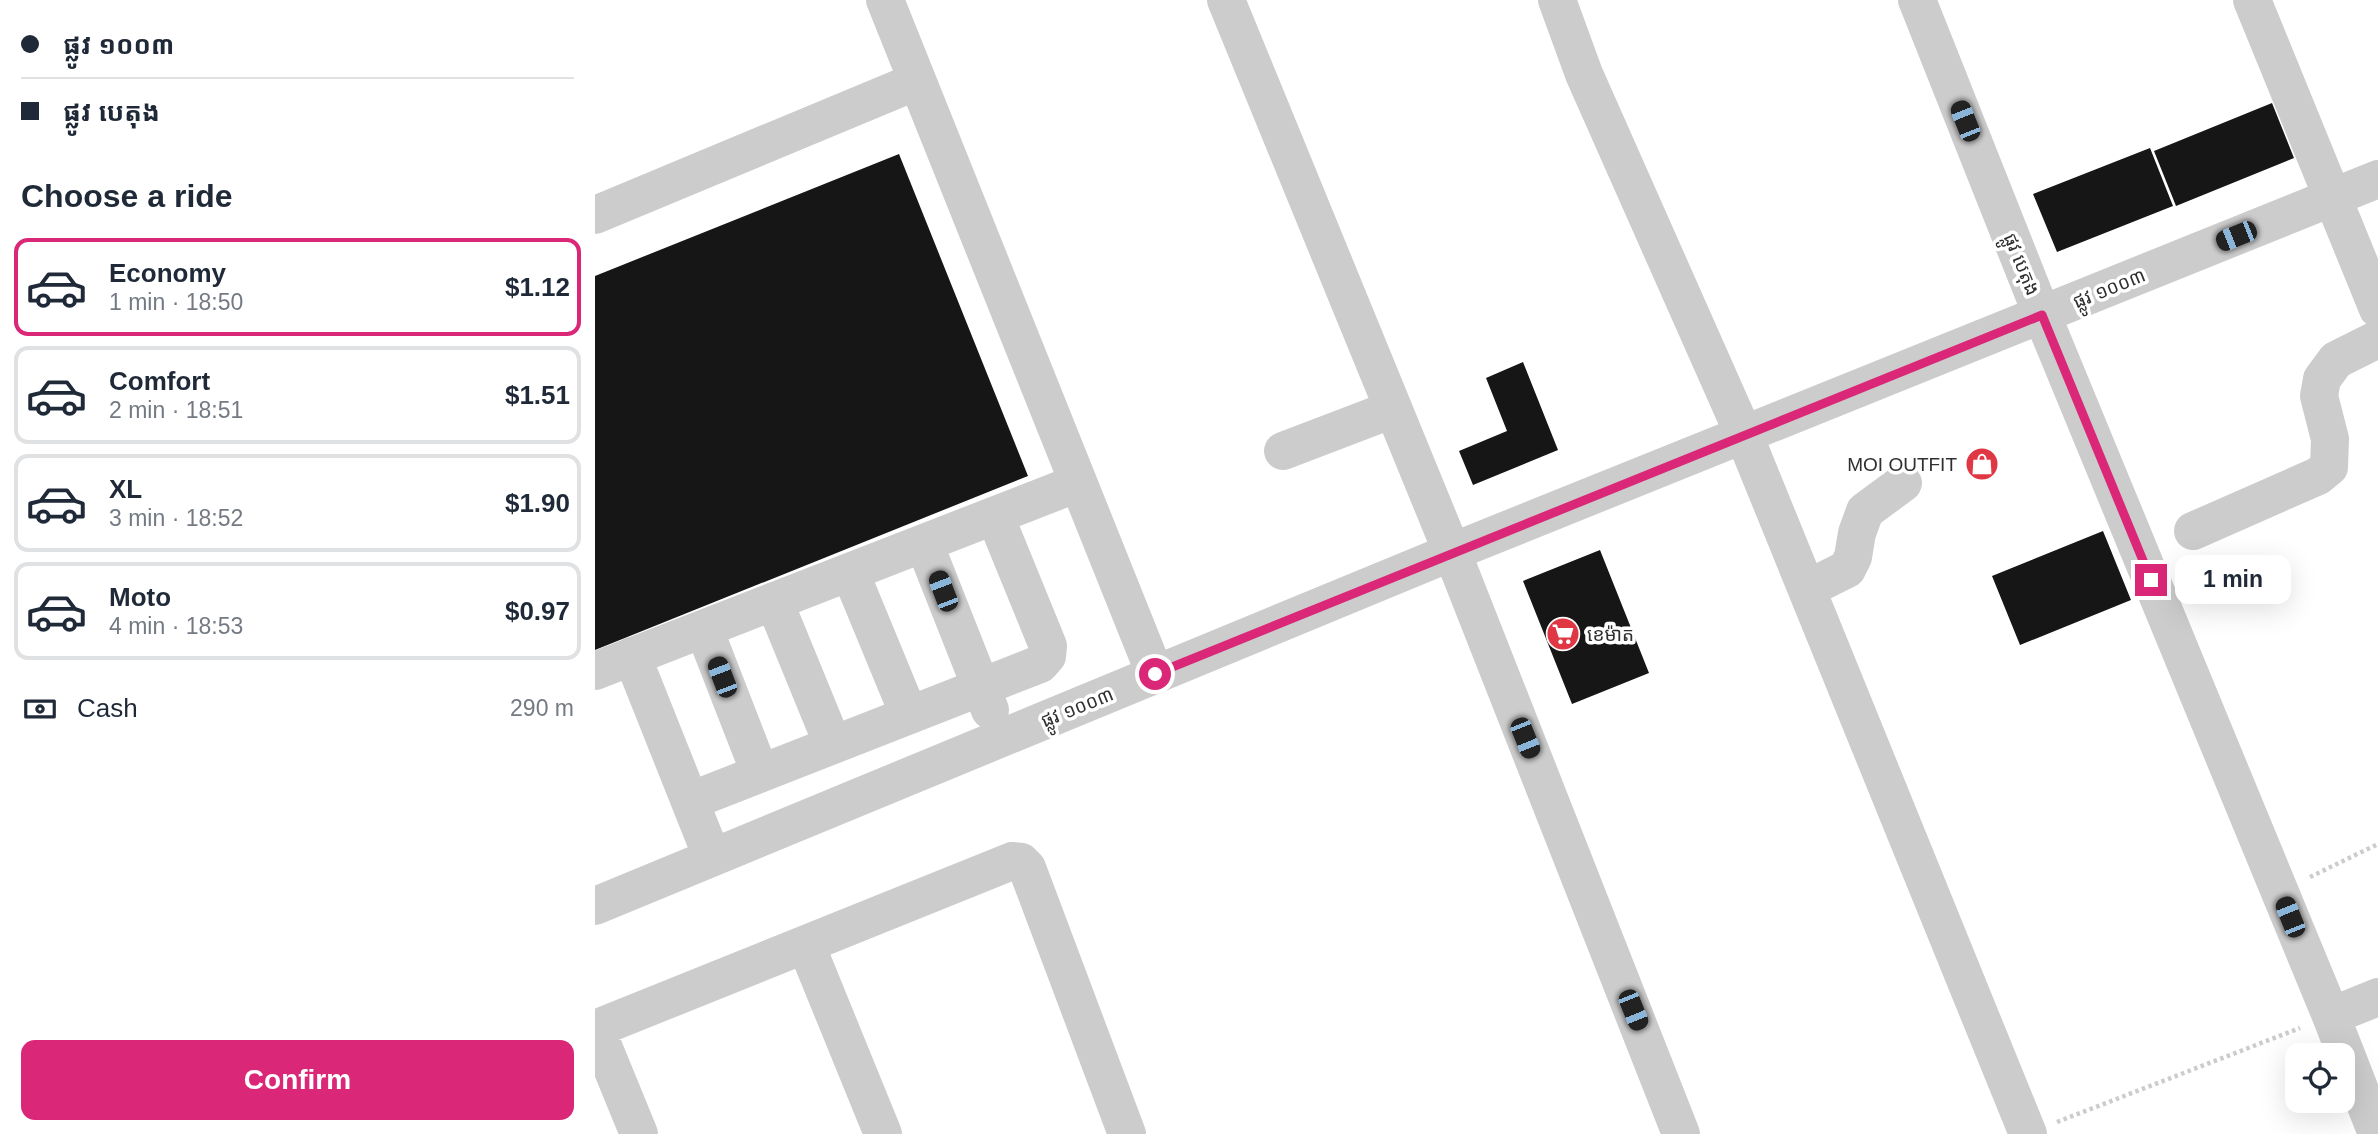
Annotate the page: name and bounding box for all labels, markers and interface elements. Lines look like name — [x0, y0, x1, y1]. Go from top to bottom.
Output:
text: ផ្លូវ ១០០៣ — [63, 30, 174, 60]
text: ផ្លូវ បេតុង — [63, 97, 160, 127]
car — [1948, 98, 1983, 144]
text: Choose a ride — [21, 178, 233, 214]
car — [2213, 218, 2260, 254]
street label: ផ្លូវ បេតុង — [1993, 230, 2043, 301]
icon: car — [25, 256, 88, 319]
text: Economy — [109, 258, 226, 288]
street label: ផ្លូវ ១០០៣ — [2070, 264, 2151, 319]
text: $1.12 — [505, 272, 570, 302]
text: 1 min · 18:50 — [109, 289, 243, 315]
icon: car — [25, 364, 88, 427]
text: Comfort — [109, 366, 210, 396]
text: $1.51 — [505, 380, 570, 410]
text: 2 min · 18:51 — [109, 397, 243, 423]
shop icon: MOI OUTFIT — [1963, 445, 2001, 483]
place label: MOI OUTFIT — [1847, 454, 1957, 475]
icon: car — [25, 472, 88, 535]
text: XL — [109, 474, 142, 504]
text: $1.90 — [505, 488, 570, 518]
text: 3 min · 18:52 — [109, 505, 243, 531]
callout: 1 min — [2175, 556, 2291, 604]
route end — [2135, 564, 2167, 596]
text: 1 min — [2203, 566, 2263, 592]
car — [926, 568, 961, 614]
icon: car — [25, 580, 88, 643]
text: Moto — [109, 582, 171, 612]
text: $0.97 — [505, 596, 570, 626]
text: 4 min · 18:53 — [109, 613, 243, 639]
supermarket icon: ខេម៉ាត — [1544, 615, 1582, 653]
place label: ខេម៉ាត — [1587, 624, 1634, 645]
car — [705, 654, 740, 700]
route start — [1139, 658, 1171, 690]
street label: ផ្លូវ ១០០៣ — [1038, 683, 1119, 738]
icon: cash — [21, 690, 59, 728]
text: Cash — [77, 693, 138, 723]
text: 290 m — [510, 695, 574, 721]
car — [1508, 715, 1543, 761]
car — [2273, 894, 2308, 940]
car — [1616, 987, 1651, 1033]
button: Confirm — [21, 1040, 574, 1120]
map controls — [2285, 1043, 2355, 1113]
button: locate — [2285, 1043, 2355, 1113]

